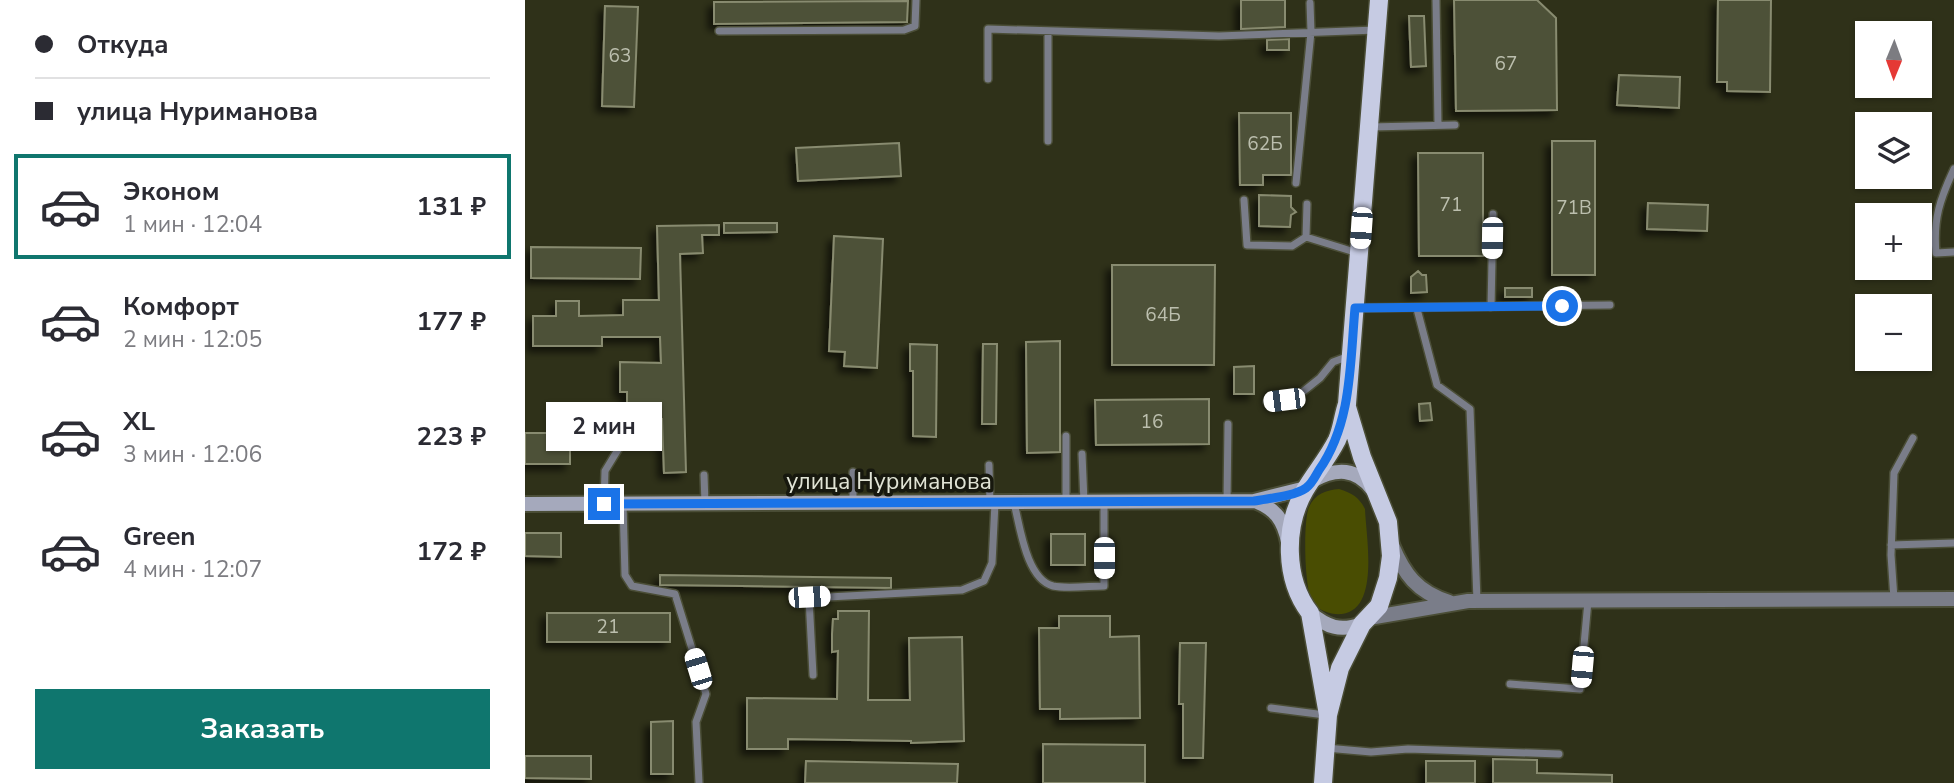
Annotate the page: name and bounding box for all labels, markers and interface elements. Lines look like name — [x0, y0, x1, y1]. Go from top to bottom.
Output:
north arrow — [1855, 21, 1932, 98]
map controls — [1855, 21, 1932, 371]
text: Откуда — [77, 27, 169, 62]
house number: 63 — [609, 43, 631, 69]
house number: 67 — [1495, 51, 1517, 77]
text: улица Нуриманова — [77, 94, 318, 129]
button: layers — [1855, 112, 1932, 189]
house number: 62Б — [1247, 131, 1283, 157]
text: Эконом — [123, 174, 220, 209]
icon: car — [39, 175, 102, 238]
text: 131 ₽ — [417, 189, 486, 224]
house number: 71 — [1440, 192, 1462, 218]
house number: 71В — [1556, 195, 1592, 221]
button: + — [1855, 203, 1932, 280]
car — [1350, 206, 1373, 250]
text: 1 мин · 12:04 — [123, 209, 262, 240]
car — [1482, 217, 1503, 259]
text: Комфорт — [123, 289, 239, 324]
icon: car — [39, 290, 102, 353]
route start — [1546, 290, 1578, 322]
button: − — [1855, 294, 1932, 371]
house number: 64Б — [1145, 302, 1181, 328]
text: 177 ₽ — [417, 304, 486, 339]
text: 2 мин · 12:05 — [123, 324, 262, 355]
car — [1262, 387, 1307, 413]
callout: 2 мин — [546, 402, 662, 452]
text: XL — [123, 404, 155, 439]
icon: car — [39, 405, 102, 468]
house number: 16 — [1141, 409, 1163, 435]
text: 2 мин — [572, 411, 636, 442]
text: 223 ₽ — [417, 419, 486, 454]
text: 3 мин · 12:06 — [123, 439, 262, 470]
street label: улица Нуриманова — [786, 466, 992, 497]
route end — [588, 488, 620, 520]
text: Green — [123, 519, 196, 554]
icon: car — [39, 520, 102, 583]
text: 172 ₽ — [417, 534, 486, 569]
car — [1094, 537, 1115, 579]
text: 4 мин · 12:07 — [123, 554, 262, 585]
car — [788, 585, 831, 609]
house number: 21 — [597, 614, 619, 640]
car — [1570, 645, 1595, 689]
car — [682, 646, 715, 692]
button: Заказать — [35, 689, 490, 769]

